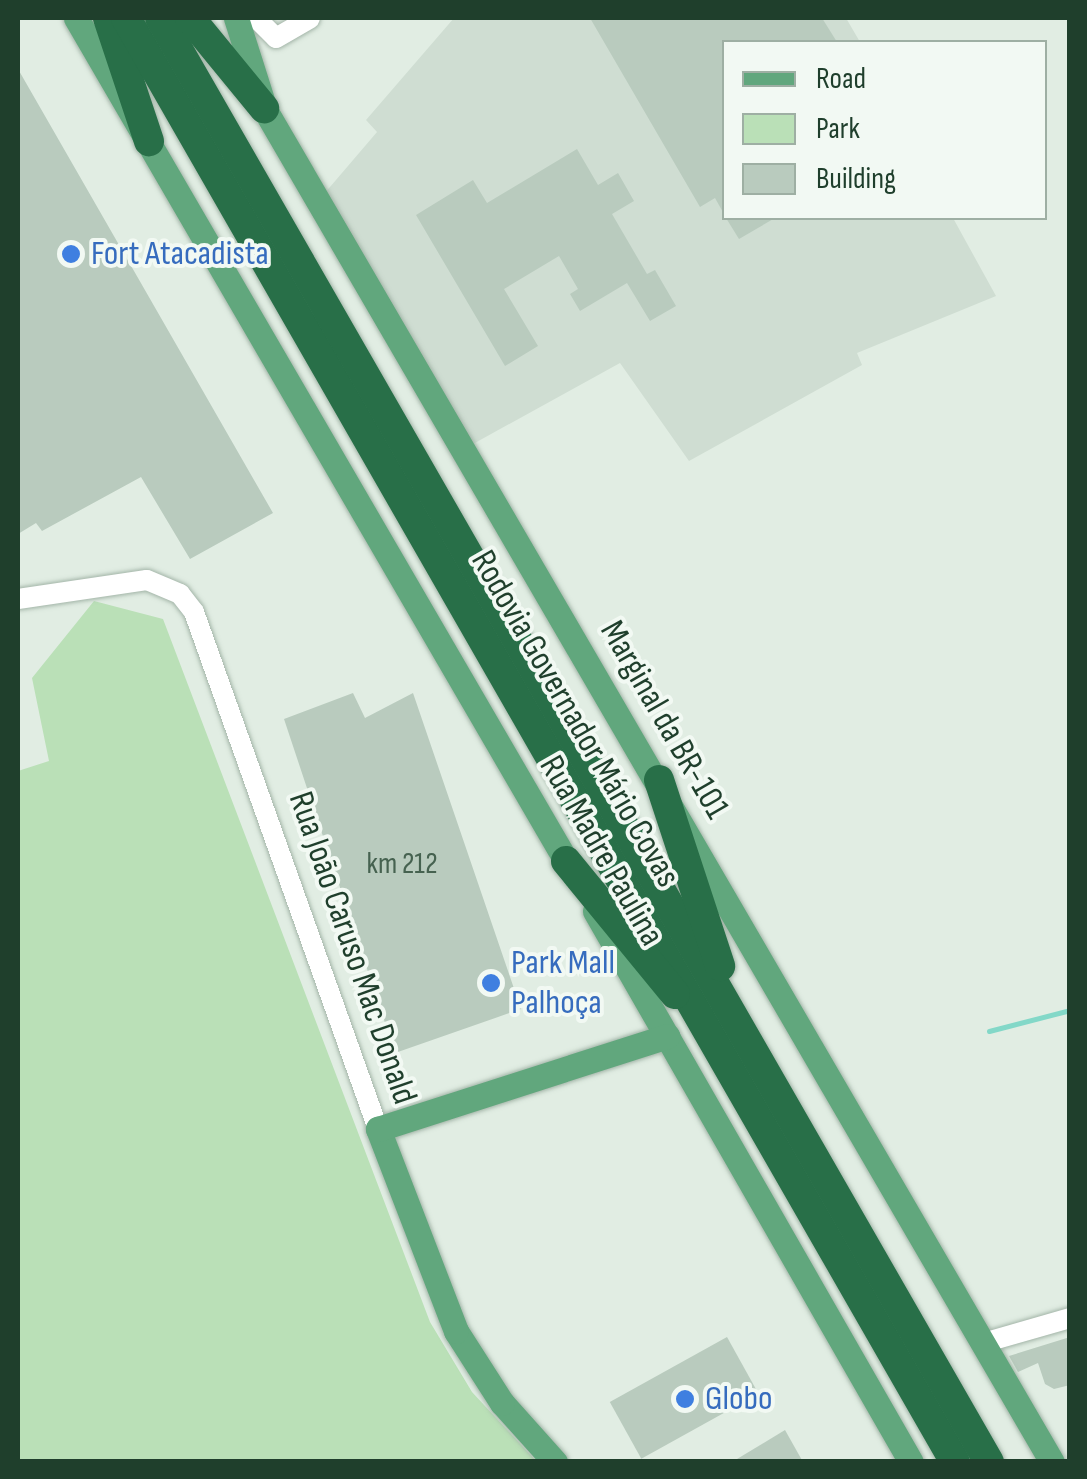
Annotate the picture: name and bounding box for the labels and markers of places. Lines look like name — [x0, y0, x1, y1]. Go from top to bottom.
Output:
place label: Fort Atacadista — [91, 233, 269, 275]
marker: Fort Atacadista — [60, 243, 82, 265]
place label: Park Mall Palhoça — [511, 942, 615, 1024]
marker: Park Mall Palhoça — [480, 972, 502, 994]
place label: Globo — [705, 1378, 773, 1420]
marker: Globo — [674, 1388, 696, 1410]

